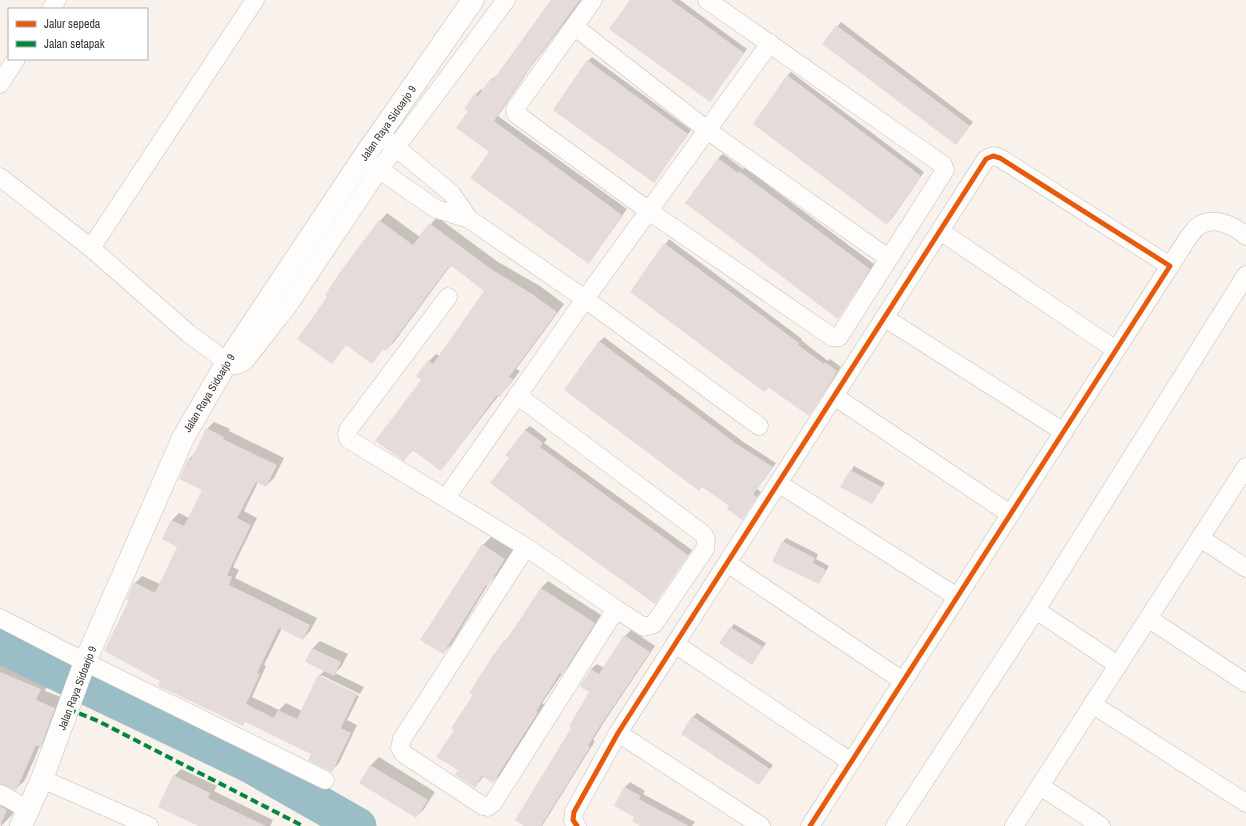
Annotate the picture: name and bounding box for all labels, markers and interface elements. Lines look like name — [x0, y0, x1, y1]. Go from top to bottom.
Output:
legend — [8, 8, 148, 60]
text: Jalur sepeda — [44, 16, 101, 32]
text: Jalan setapak — [44, 36, 105, 52]
street label: Jalan Raya Sidoarjo 9 — [357, 83, 419, 163]
street label: Jalan Raya Sidoarjo 9 — [180, 351, 238, 435]
street label: Jalan Raya Sidoarjo 9 — [55, 644, 99, 732]

